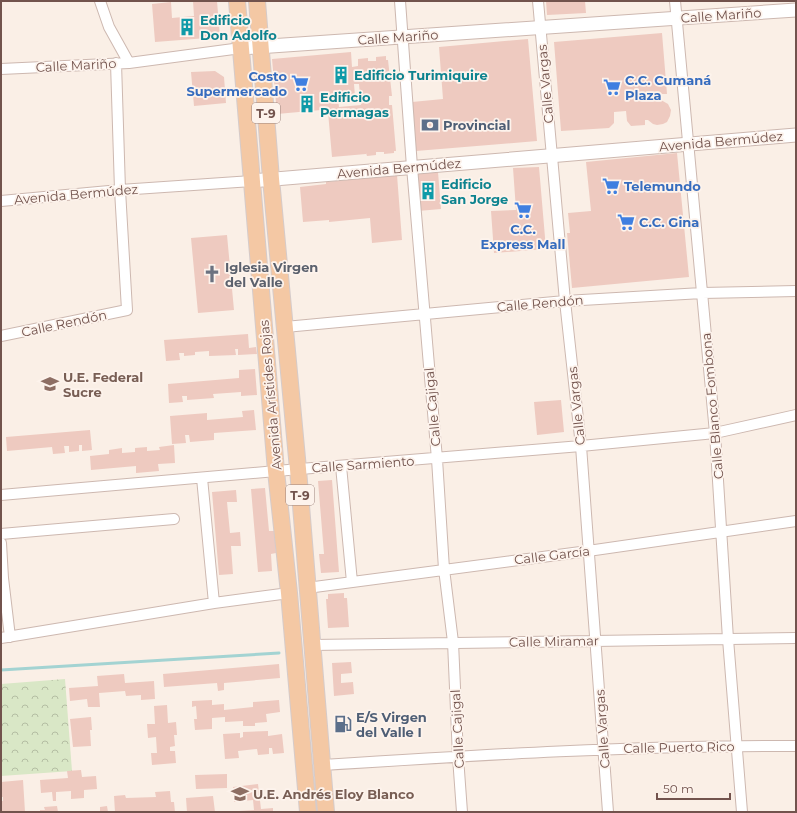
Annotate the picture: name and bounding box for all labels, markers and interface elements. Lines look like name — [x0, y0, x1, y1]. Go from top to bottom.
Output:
street label: Calle Mariño — [680, 4, 762, 26]
place label: Edificio Don Adolfo — [200, 12, 277, 43]
building icon: Edificio Don Adolfo — [177, 17, 197, 37]
street label: Calle Mariño — [357, 26, 439, 48]
street label: Calle Vargas — [534, 44, 556, 124]
street label: Calle Mariño — [35, 55, 117, 75]
building icon: Edificio Turimiquire — [331, 65, 351, 85]
place label: Edificio Turimiquire — [354, 67, 488, 83]
place label: Costo Supermercado — [186, 68, 287, 99]
place label: C.C. Cumaná Plaza — [625, 72, 711, 103]
supermarket icon: Costo Supermercado — [290, 73, 310, 93]
supermarket icon: C.C. Cumaná Plaza — [602, 77, 622, 97]
place label: Edificio Permagas — [320, 89, 389, 120]
building icon: Edificio Permagas — [297, 94, 317, 114]
road number: T-9 — [252, 103, 280, 123]
bank icon: Provincial — [420, 115, 440, 135]
place label: Provincial — [443, 117, 510, 133]
street label: Avenida Bermúdez — [658, 128, 784, 154]
street label: Avenida Bermúdez — [336, 155, 462, 181]
place label: Edificio San Jorge — [441, 176, 508, 207]
supermarket icon: Telemundo — [601, 176, 621, 196]
place label: Telemundo — [624, 178, 701, 194]
street label: Avenida Bermúdez — [13, 181, 139, 207]
building icon: Edificio San Jorge — [418, 181, 438, 201]
supermarket icon: C.C. Express Mall — [513, 200, 533, 220]
supermarket icon: C.C. Gina — [616, 212, 636, 232]
place label: C.C. Gina — [639, 214, 699, 230]
place label: C.C. Express Mall — [481, 221, 565, 252]
place label: Iglesia Virgen del Valle — [225, 259, 318, 290]
church icon: Iglesia Virgen del Valle — [202, 264, 222, 284]
street label: Calle Rendón — [496, 291, 584, 315]
street label: Calle Rendón — [20, 306, 108, 340]
street label: Avenida Arístides Rojas — [255, 319, 285, 471]
street label: Calle Blanco Fombona — [698, 332, 726, 480]
street label: Calle Vargas — [564, 366, 588, 446]
street label: Calle Cajigal — [421, 367, 443, 447]
place label: U.E. Federal Sucre — [63, 369, 143, 400]
school or university icon: U.E. Federal Sucre — [40, 374, 60, 394]
street label: Calle Sarmiento — [311, 452, 415, 476]
road number: T-9 — [286, 485, 314, 505]
street label: Calle García — [513, 542, 591, 568]
street label: Calle Miramar — [509, 632, 599, 650]
street label: Calle Cajigal — [447, 689, 467, 769]
street label: Calle Vargas — [591, 689, 613, 769]
place label: E/S Virgen del Valle I — [356, 709, 427, 740]
fuel station icon: E/S Virgen del Valle I — [333, 714, 353, 734]
street label: Calle Puerto Rico — [623, 738, 735, 756]
scale bar — [657, 775, 730, 801]
text: 50 m — [663, 781, 694, 796]
school or university icon: U.E. Andrés Eloy Blanco — [230, 784, 250, 804]
place label: U.E. Andrés Eloy Blanco — [253, 786, 415, 802]

